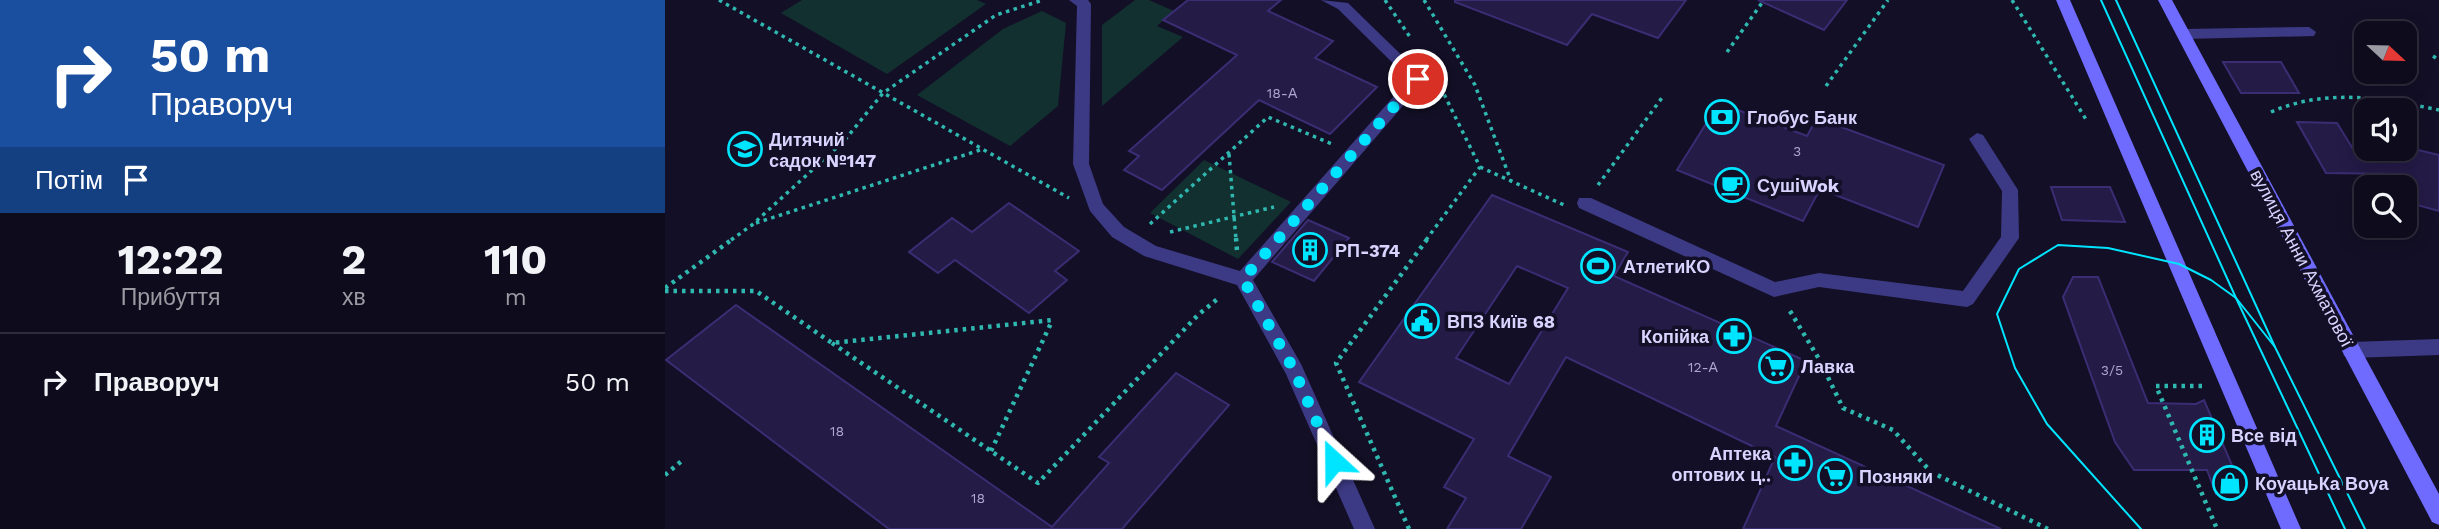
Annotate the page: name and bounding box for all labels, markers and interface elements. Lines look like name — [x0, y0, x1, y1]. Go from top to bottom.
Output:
north arrow — [2354, 21, 2417, 84]
map controls — [2354, 21, 2417, 238]
text: 50 m — [150, 26, 270, 84]
icon: right — [35, 28, 126, 119]
pin — [1388, 49, 1448, 109]
icon: arrive — [1399, 60, 1437, 98]
text: Праворуч — [150, 85, 293, 123]
house number: 18-А — [1267, 85, 1298, 101]
bank icon: Глобус Банк — [1703, 98, 1741, 136]
button: sound — [2354, 98, 2417, 161]
place label: Глобус Банк — [1747, 107, 1858, 128]
place label: Дитячий садок №147 — [769, 129, 876, 171]
school or university icon: Дитячий садок №147 — [726, 130, 764, 168]
house number: 3 — [1793, 143, 1801, 159]
icon: arrive — [117, 161, 155, 199]
text: Потім — [35, 165, 103, 195]
cafe icon: СушіWok — [1713, 166, 1751, 204]
street label: вулиця Анни Ахматової — [2246, 166, 2358, 350]
place label: СушіWok — [1757, 175, 1840, 196]
button: search — [2354, 175, 2417, 238]
building icon: РП-374 — [1291, 231, 1329, 269]
text: 12:22 — [118, 235, 224, 284]
text: 2 — [341, 235, 366, 284]
text: 110 — [484, 235, 547, 284]
place label: РП-374 — [1335, 240, 1400, 261]
sports icon: АтлетиКО — [1579, 247, 1617, 285]
place label: АтлетиКО — [1623, 256, 1710, 277]
text: Прибуття — [121, 284, 221, 311]
text: хв — [342, 284, 366, 311]
text: m — [505, 284, 527, 311]
public building icon: ВПЗ Київ 68 — [1403, 302, 1441, 340]
place label: ВПЗ Київ 68 — [1447, 311, 1555, 332]
pharmacy icon: Копійка — [1715, 317, 1753, 355]
place label: Копійка — [1641, 326, 1710, 347]
supermarket icon: Лавка — [1757, 347, 1795, 385]
place label: Лавка — [1801, 356, 1855, 377]
house number: 12-А — [1688, 359, 1719, 375]
house number: 3/5 — [2101, 362, 2123, 378]
icon: right — [35, 363, 73, 401]
text: Праворуч — [94, 367, 220, 397]
text: 50 m — [565, 367, 630, 397]
building icon: Все від — [2188, 416, 2226, 454]
house number: 18 — [830, 423, 844, 439]
position arrow — [1297, 424, 1371, 498]
place label: Все від — [2231, 425, 2297, 446]
place label: Аптека оптових ц‥ — [1672, 443, 1772, 485]
pharmacy icon: Аптека оптових ц‥ — [1776, 444, 1814, 482]
supermarket icon: Позняки — [1816, 457, 1854, 495]
shop icon: КоуацьКа Воуа — [2211, 464, 2249, 502]
place label: Позняки — [1859, 466, 1933, 487]
place label: КоуацьКа Воуа — [2255, 473, 2390, 494]
house number: 18 — [971, 490, 985, 506]

